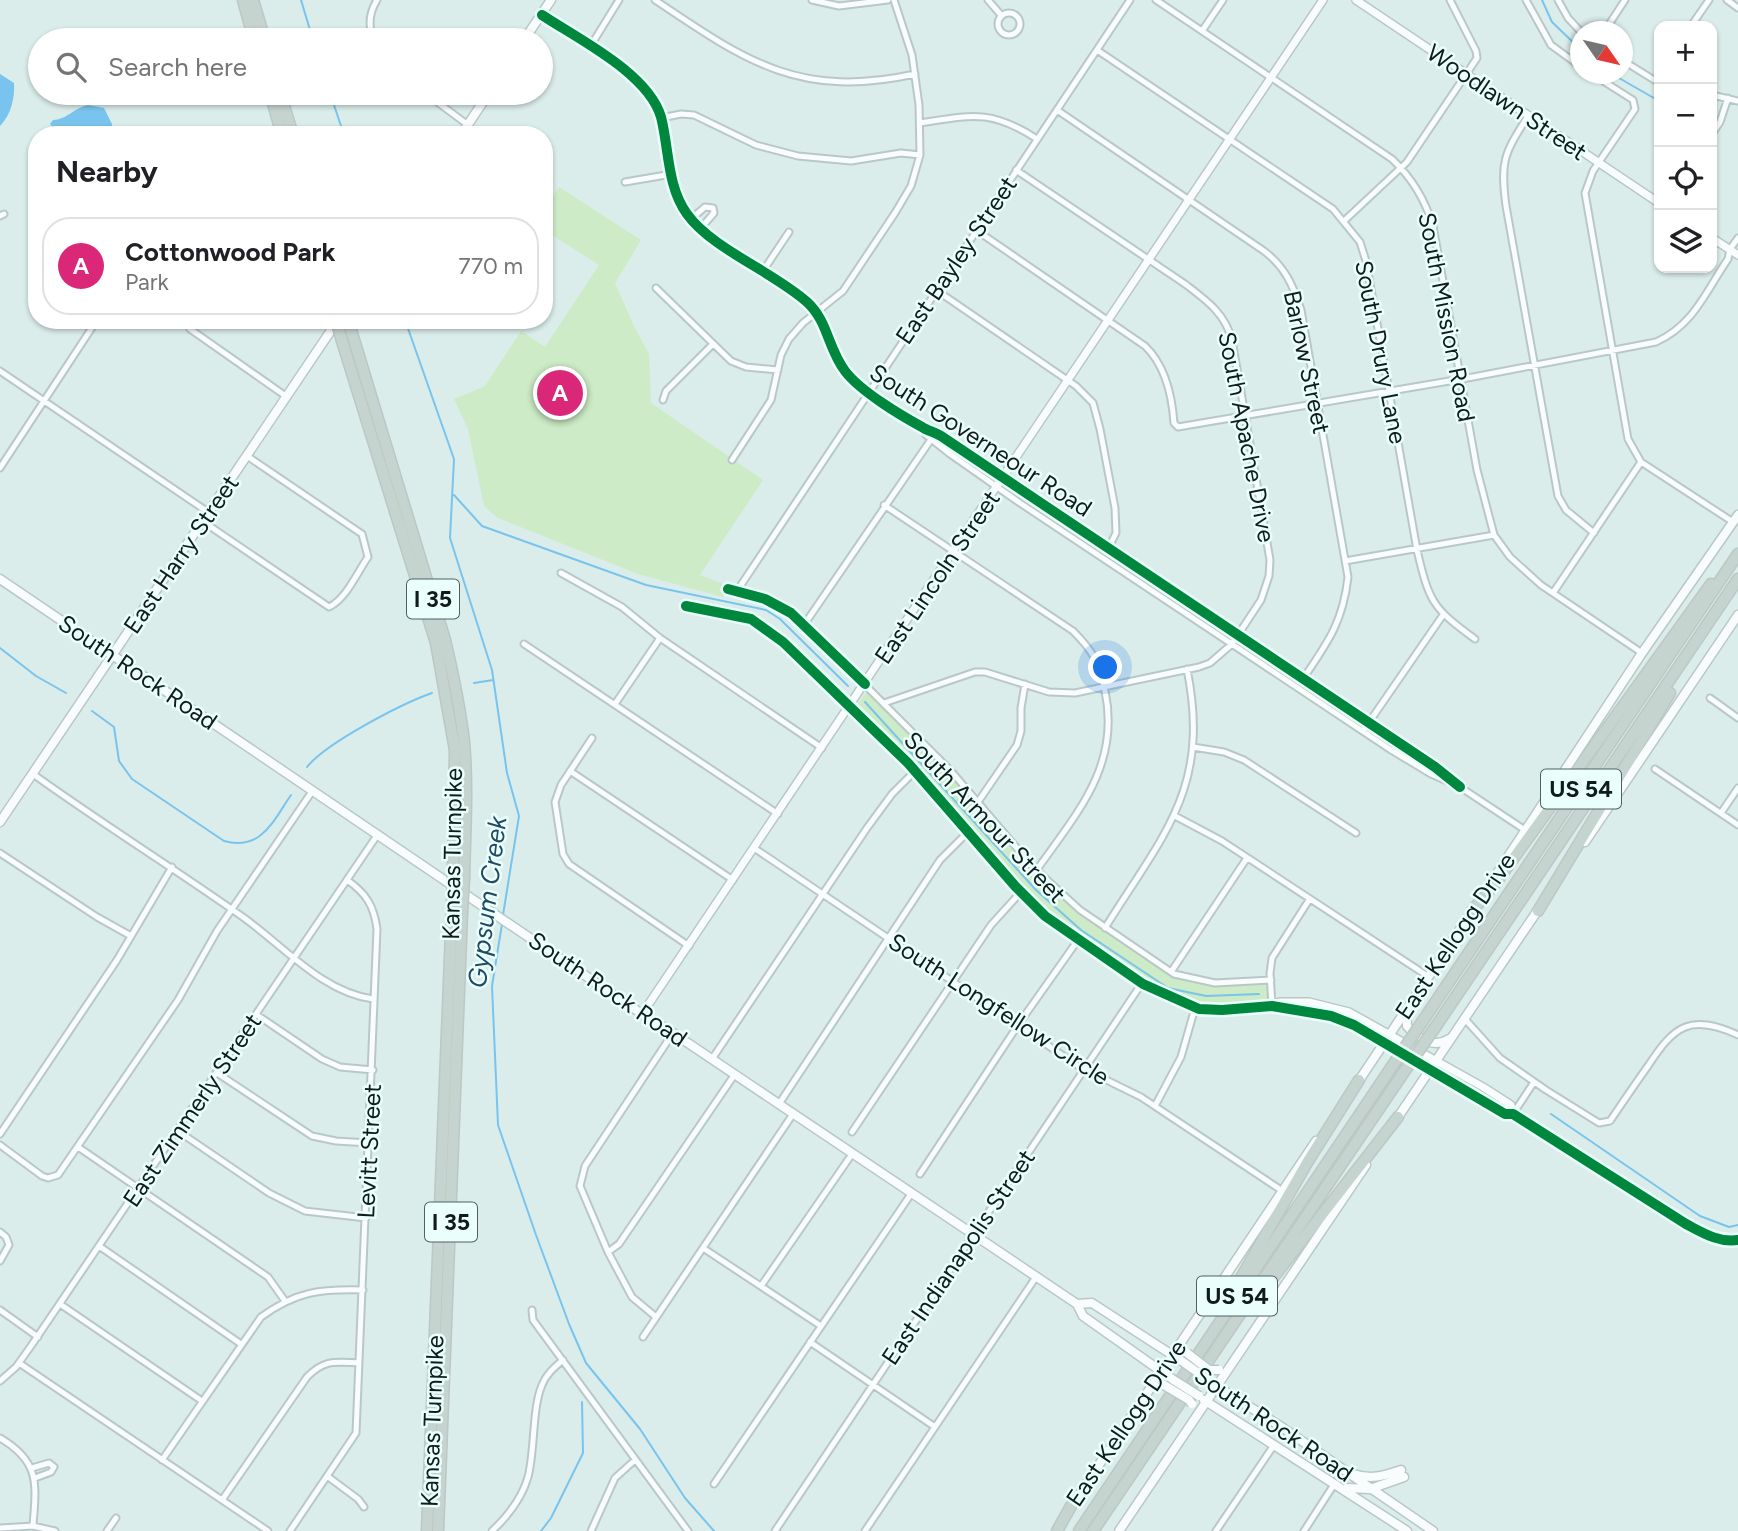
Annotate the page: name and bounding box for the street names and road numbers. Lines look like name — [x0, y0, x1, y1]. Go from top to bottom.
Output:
street label: Woodlawn Street — [1422, 38, 1592, 166]
street label: East Bayley Street — [889, 171, 1023, 349]
street label: South Mission Road — [1412, 210, 1482, 424]
street label: South Drury Lane — [1349, 258, 1413, 446]
street label: Barlow Street — [1278, 288, 1336, 436]
street label: South Apache Drive — [1212, 329, 1282, 545]
street label: South Governeour Road — [865, 357, 1097, 523]
street label: East Harry Street — [117, 469, 245, 639]
street label: East Lincoln Street — [868, 485, 1006, 669]
road number: I 35 — [407, 580, 459, 618]
street label: South Rock Road — [53, 608, 223, 736]
street label: South Armour Street — [898, 725, 1072, 909]
street label: Kansas Turnpike — [436, 768, 468, 940]
road number: US 54 — [1541, 769, 1621, 808]
street label: East Kellogg Drive — [1389, 847, 1521, 1025]
street label: South Rock Road — [523, 925, 693, 1053]
street label: South Longfellow Circle — [883, 927, 1115, 1091]
street label: East Zimmerly Street — [117, 1008, 267, 1212]
street label: Levitt Street — [351, 1083, 387, 1219]
street label: East Indianapolis Street — [875, 1144, 1041, 1370]
road number: I 35 — [425, 1203, 477, 1242]
road number: US 54 — [1197, 1276, 1277, 1316]
street label: East Kellogg Drive — [1060, 1334, 1192, 1512]
street label: Kansas Turnpike — [415, 1335, 449, 1507]
street label: South Rock Road — [1189, 1360, 1359, 1488]

